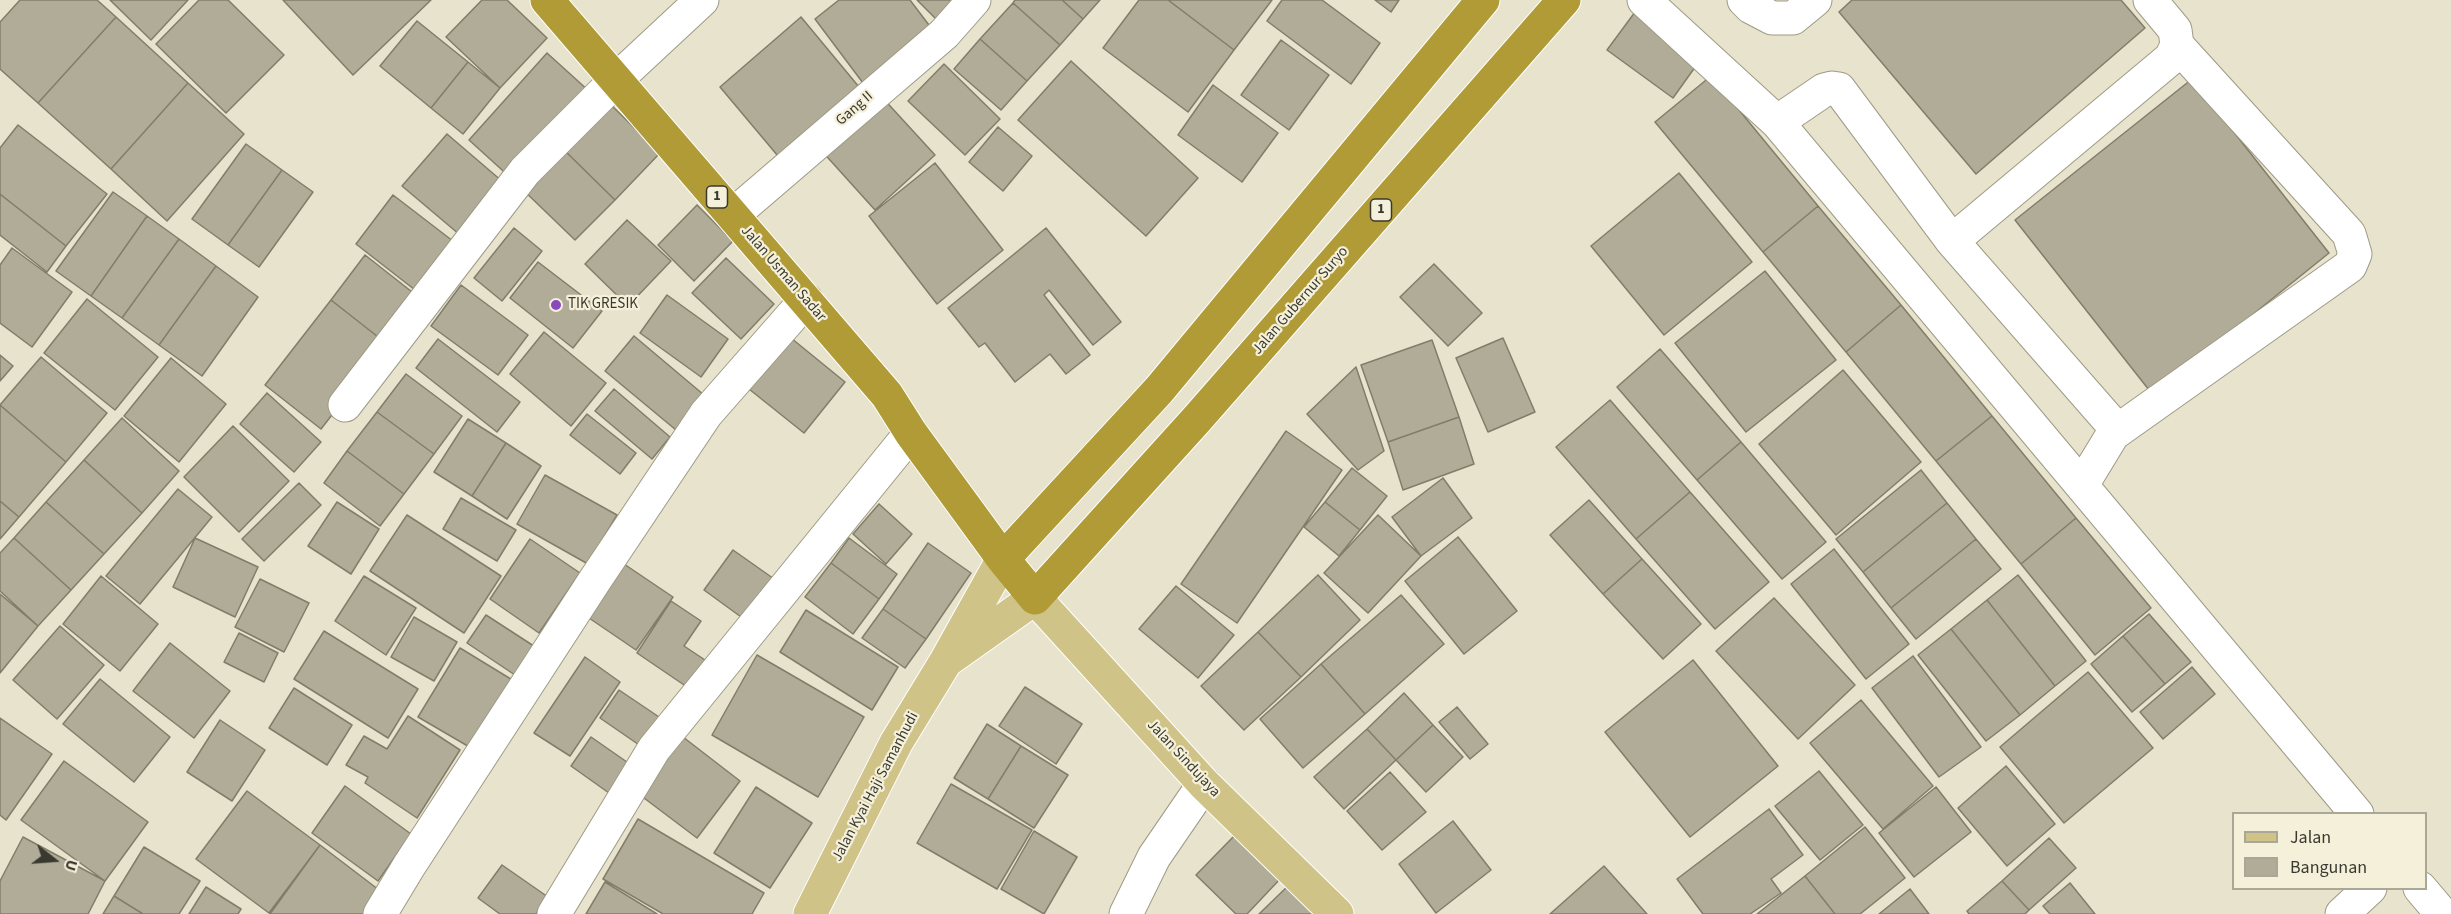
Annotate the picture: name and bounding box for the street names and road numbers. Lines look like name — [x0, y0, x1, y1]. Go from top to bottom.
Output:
street label: Gang II — [833, 88, 877, 130]
road number: 1 — [706, 186, 728, 208]
road number: 1 — [1370, 199, 1392, 221]
street label: Jalan Usman Sadar — [736, 222, 830, 326]
street label: Jalan Gubernur Suryo — [1249, 243, 1353, 359]
street label: Jalan Kyai Haji Samanhudi — [829, 709, 923, 865]
street label: Jalan Sindujaya — [1143, 717, 1223, 801]

